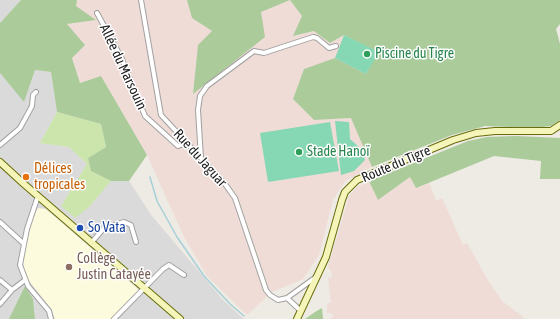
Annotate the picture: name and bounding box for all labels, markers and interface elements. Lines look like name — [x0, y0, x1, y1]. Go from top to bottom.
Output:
street label: Allée du Marsouin — [96, 22, 150, 112]
place label: Piscine du Tigre — [375, 46, 454, 62]
marker: Piscine du Tigre — [362, 49, 372, 59]
street label: Rue du Jaguar — [170, 126, 230, 190]
street label: Route du Tigre — [359, 142, 433, 186]
place label: Stade Hanoï — [307, 144, 370, 160]
marker: Stade Hanoï — [294, 147, 304, 157]
place label: Délices tropicales — [34, 161, 85, 194]
marker: Délices tropicales — [21, 172, 31, 182]
place label: So Vata — [88, 220, 126, 236]
marker: So Vata — [75, 223, 85, 233]
place label: Collège Justin Catayée — [77, 251, 151, 284]
marker: Collège Justin Catayée — [64, 262, 74, 272]

